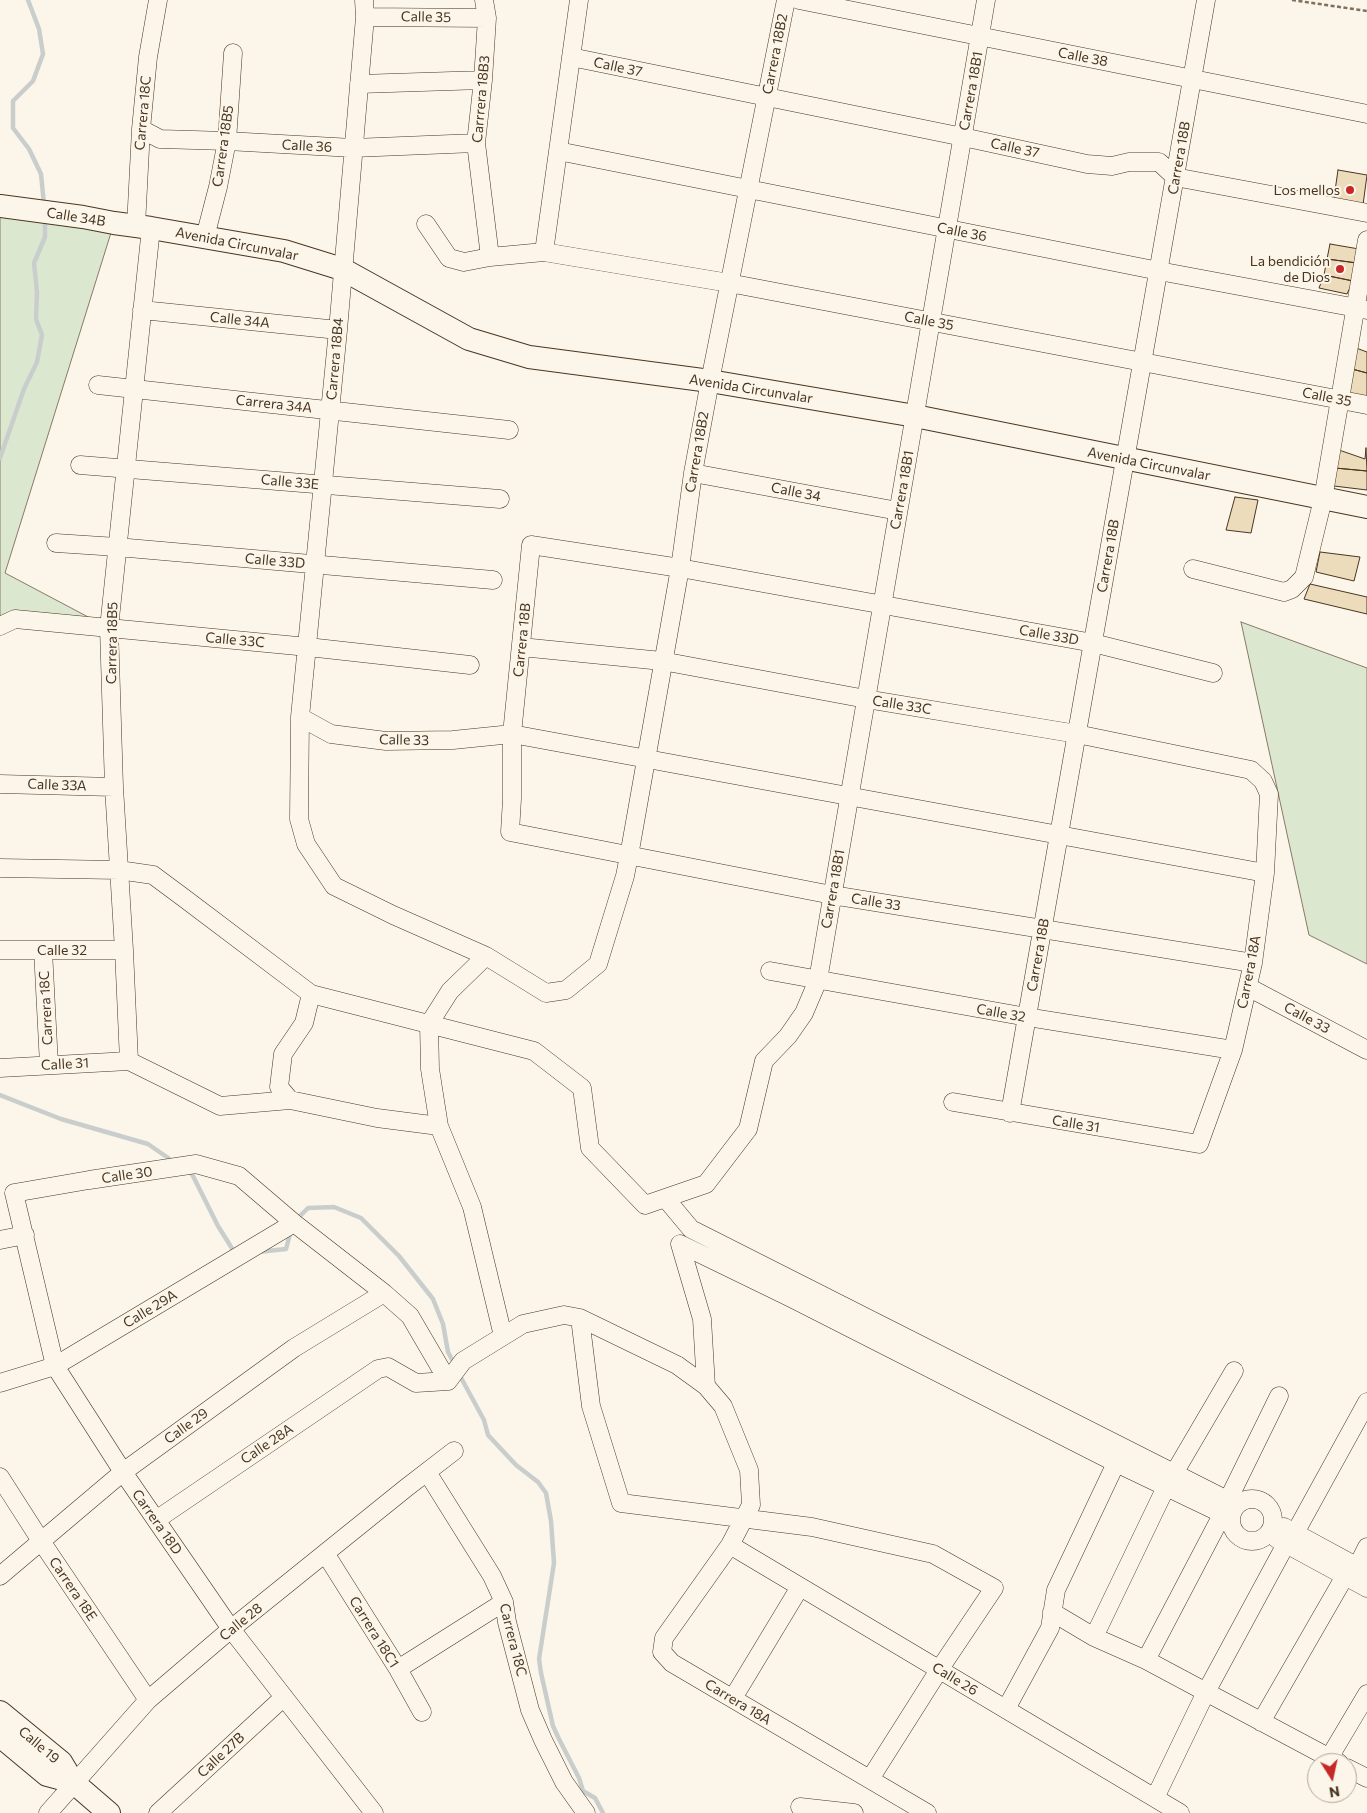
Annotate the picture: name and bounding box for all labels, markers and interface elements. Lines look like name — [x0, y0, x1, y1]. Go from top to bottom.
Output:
street label: Calle 35 — [401, 8, 451, 26]
street label: Carrera 18B2 — [759, 12, 791, 96]
street label: Calle 38 — [1057, 44, 1109, 70]
street label: Carrera 18B1 — [956, 50, 986, 132]
street label: Calle 37 — [592, 54, 644, 80]
street label: Carrrera 18B3 — [469, 55, 493, 143]
street label: Carrera 18C — [131, 75, 155, 151]
street label: Carrera 18B5 — [209, 104, 237, 188]
street label: Carrera 18B — [1164, 120, 1194, 196]
street label: Calle 37 — [989, 135, 1041, 161]
street label: Calle 36 — [281, 136, 333, 156]
place label: Los mellos — [1273, 182, 1340, 198]
marker: Los mellos — [1344, 184, 1356, 196]
street label: Calle 34B — [45, 204, 107, 230]
street label: Calle 36 — [936, 219, 988, 245]
street label: Avenida Circunvalar — [174, 224, 300, 264]
place label: La bendición de Dios — [1250, 253, 1330, 286]
marker: La bendición de Dios — [1334, 263, 1346, 275]
street label: Calle 35 — [903, 308, 955, 334]
street label: Calle 34A — [209, 309, 271, 331]
street label: Carrera 18B4 — [323, 317, 347, 401]
street label: Avenida Circunvalar — [688, 371, 814, 407]
street label: Calle 35 — [1301, 384, 1353, 410]
street label: Carrera 34A — [235, 392, 313, 416]
street label: Carrera 18B2 — [682, 410, 712, 494]
street label: Avenida Circunvalar — [1086, 444, 1212, 484]
street label: Carrera 18B1 — [887, 449, 917, 531]
street label: Calle 33E — [260, 471, 320, 493]
street label: Calle 34 — [770, 479, 822, 505]
street label: Carrera 18B — [1093, 518, 1123, 594]
street label: Calle 33D — [244, 550, 306, 572]
street label: Carrera 18B5 — [103, 602, 121, 684]
street label: Carrera 18B — [510, 602, 534, 678]
street label: Calle 33D — [1018, 621, 1080, 649]
street label: Calle 33C — [205, 629, 265, 651]
street label: Calle 33C — [871, 692, 933, 718]
street label: Calle 33 — [379, 731, 429, 749]
street label: Calle 33A — [27, 776, 87, 794]
street label: Carrera 18B1 — [818, 848, 848, 930]
street label: Calle 33 — [850, 890, 902, 914]
street label: Carrera 18B — [1023, 917, 1053, 993]
street label: Carrera 18A — [1234, 934, 1264, 1010]
street label: Calle 32 — [37, 942, 87, 958]
street label: Carrera 18C — [36, 970, 56, 1046]
street label: Calle 33 — [1281, 999, 1333, 1037]
street label: Calle 32 — [975, 1000, 1027, 1026]
street label: Calle 31 — [41, 1054, 89, 1074]
street label: Calle 31 — [1051, 1112, 1101, 1136]
street label: Calle 30 — [100, 1163, 154, 1187]
street label: Calle 29A — [120, 1286, 180, 1332]
street label: Calle 29 — [161, 1404, 211, 1448]
street label: Calle 28A — [238, 1420, 296, 1468]
street label: Carrera 18D — [128, 1486, 186, 1558]
street label: Carrera 18E — [45, 1554, 101, 1624]
street label: Carrera 18C1 — [345, 1593, 403, 1671]
street label: Calle 28 — [216, 1600, 266, 1644]
street label: Carrera 18C — [496, 1602, 530, 1678]
street label: Calle 26 — [929, 1659, 981, 1699]
street label: Carrera 18A — [702, 1676, 774, 1728]
street label: Calle 19 — [15, 1723, 63, 1767]
street label: Calle 27B — [194, 1729, 248, 1781]
north arrow — [1307, 1753, 1357, 1803]
text: N — [1328, 1783, 1341, 1802]

